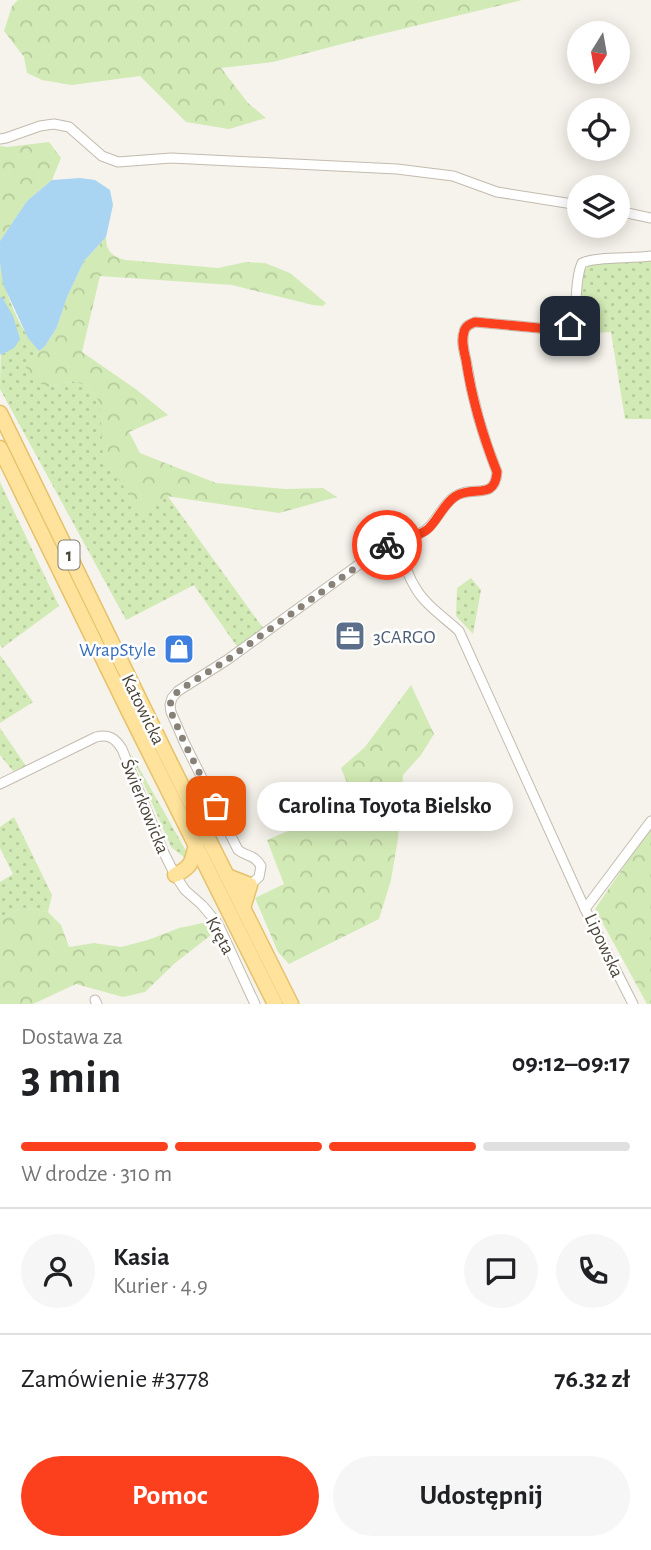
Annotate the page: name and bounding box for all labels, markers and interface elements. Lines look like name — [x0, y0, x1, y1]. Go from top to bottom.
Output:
north arrow — [567, 21, 630, 84]
map controls — [567, 21, 630, 238]
button: locate — [567, 98, 630, 161]
button: layers — [567, 175, 630, 238]
pin — [540, 296, 600, 356]
icon: home — [551, 307, 589, 345]
courier — [352, 510, 422, 580]
icon: bike — [368, 526, 406, 564]
road number: 1 — [58, 540, 80, 570]
office icon: 3CARGO — [333, 619, 367, 653]
place label: 3CARGO — [373, 628, 436, 647]
shop icon: WrapStyle — [162, 632, 196, 666]
place label: WrapStyle — [79, 641, 156, 660]
street label: Katowicka — [118, 672, 168, 748]
street label: Świerkowicka — [117, 756, 174, 857]
pin — [186, 776, 246, 836]
callout: Carolina Toyota Bielsko — [258, 782, 514, 830]
icon: bag — [197, 787, 235, 825]
text: Carolina Toyota Bielsko — [278, 795, 492, 818]
street label: Lipowska — [581, 911, 627, 981]
street label: Kręta — [202, 914, 238, 958]
text: Dostawa za — [21, 1026, 123, 1049]
text: 09:12–09:17 — [512, 1050, 630, 1076]
text: 3 min — [21, 1055, 121, 1101]
text: W drodze · 310 m — [21, 1163, 172, 1186]
button: person — [21, 1234, 95, 1308]
button: chat — [464, 1234, 538, 1308]
button: phone — [556, 1234, 630, 1308]
text: Kasia — [113, 1244, 170, 1270]
text: Kurier · 4.9 — [113, 1275, 208, 1298]
text: Zamówienie #3778 — [21, 1366, 210, 1392]
text: 76.32 zł — [554, 1366, 630, 1392]
button: Pomoc — [21, 1456, 319, 1536]
button: Udostępnij — [333, 1456, 630, 1536]

